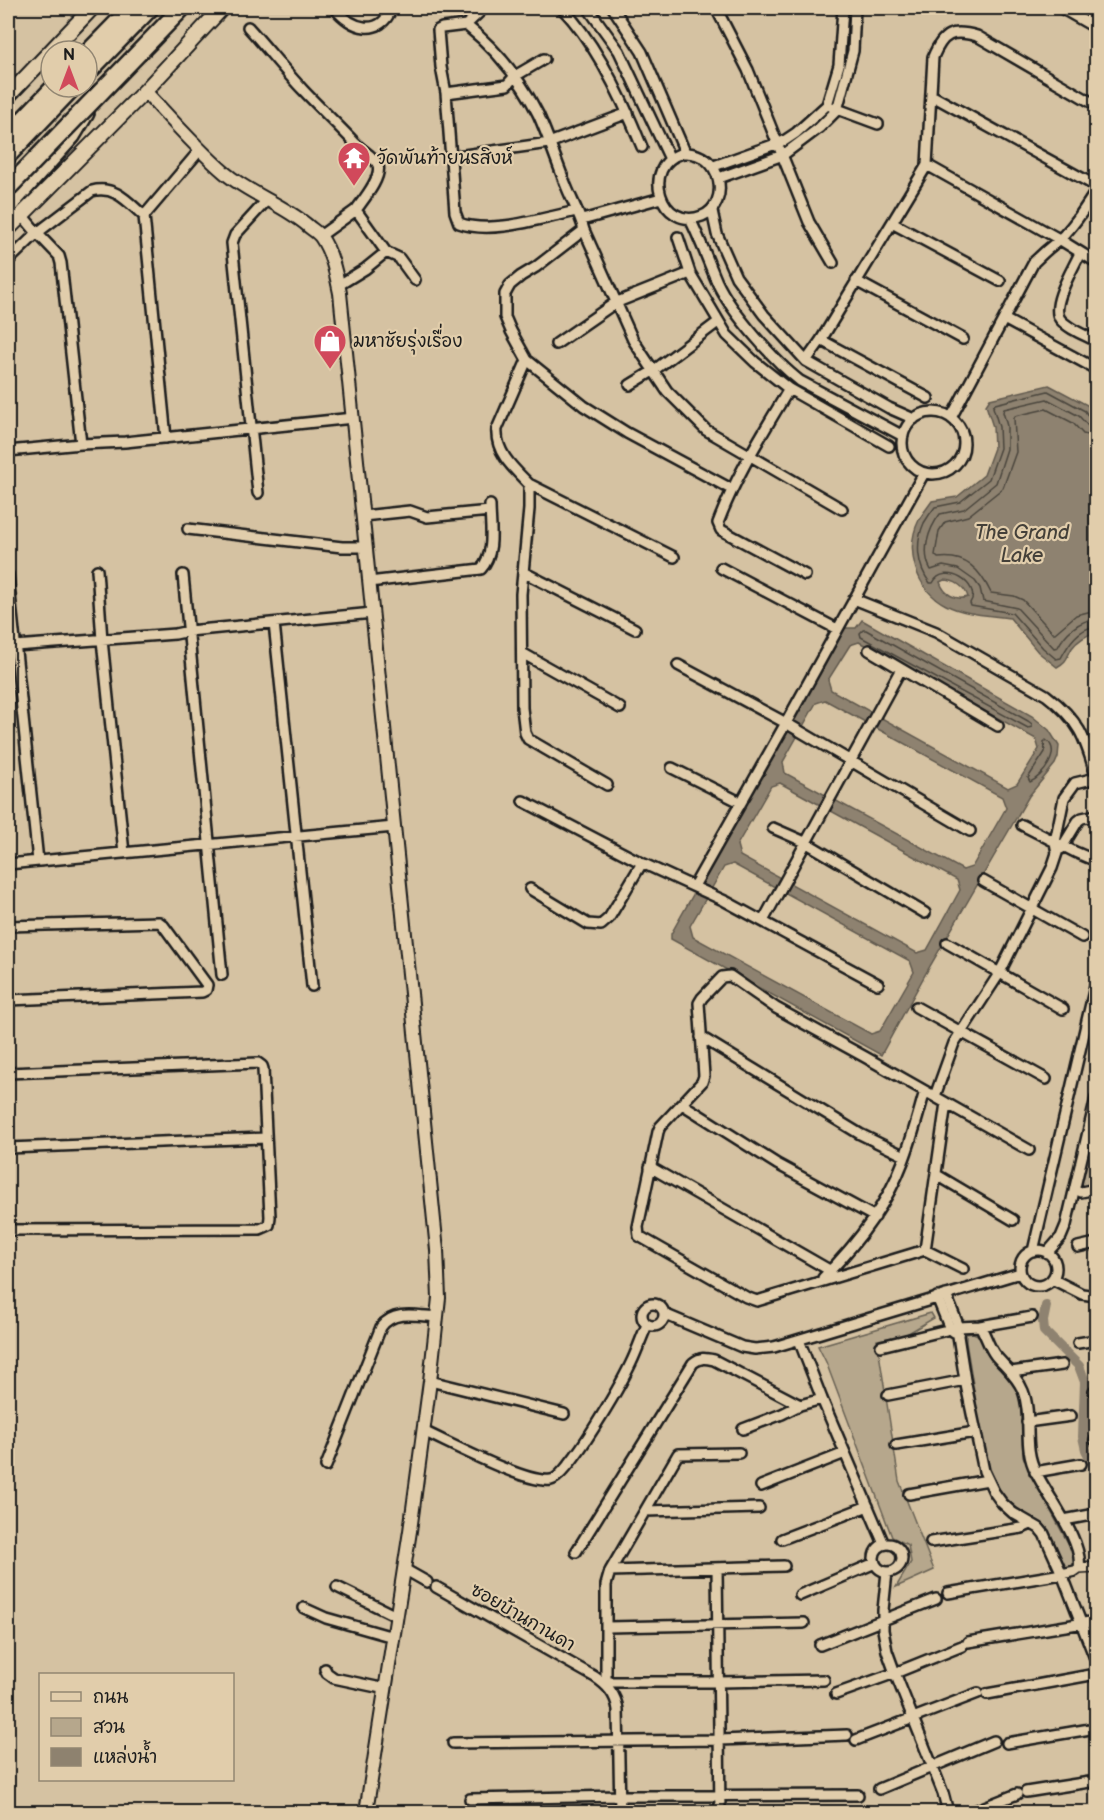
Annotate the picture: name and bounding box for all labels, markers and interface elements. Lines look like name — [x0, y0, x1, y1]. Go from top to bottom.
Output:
north arrow — [39, 39, 99, 99]
text: N — [63, 46, 75, 65]
temple icon: วัดพันท้ายนรสิงห์ — [336, 140, 372, 187]
place label: วัดพันท้ายนรสิงห์ — [377, 145, 513, 169]
shop icon: มหาชัยรุ่งเรื่อง — [312, 323, 348, 370]
place label: มหาชัยรุ่งเรื่อง — [353, 323, 462, 355]
water label: The Grand Lake — [975, 521, 1070, 568]
street label: ซอยบ้านกานดา — [467, 1577, 580, 1656]
legend — [39, 1673, 234, 1781]
text: ถนน — [93, 1687, 128, 1708]
text: สวน — [93, 1717, 125, 1738]
text: แหล่งน้ำ — [93, 1740, 157, 1768]

